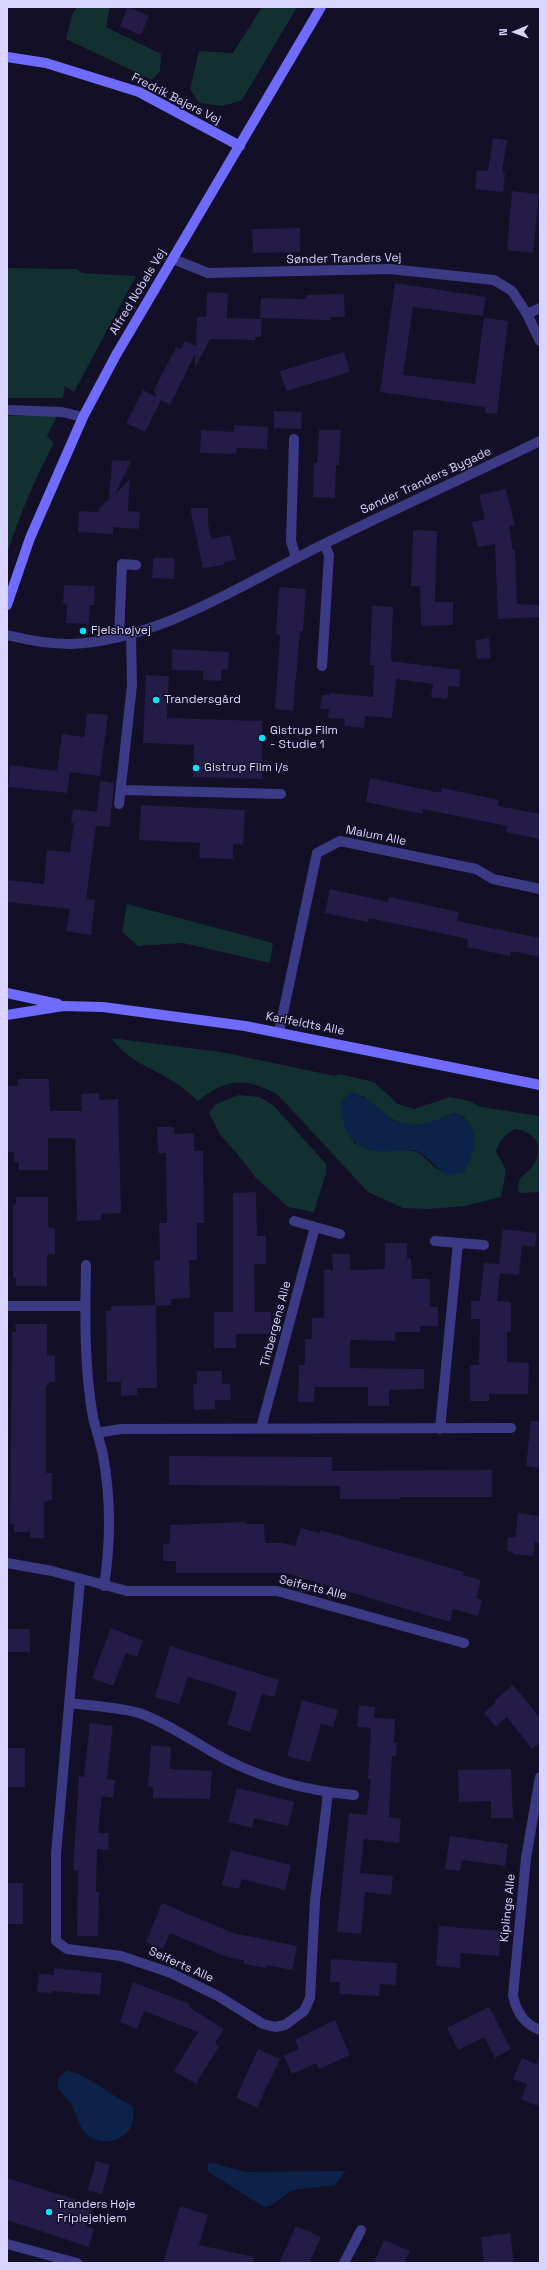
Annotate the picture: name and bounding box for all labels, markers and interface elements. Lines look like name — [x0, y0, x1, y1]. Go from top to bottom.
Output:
north arrow — [495, 12, 535, 52]
text: N — [496, 28, 510, 36]
street label: Fredrik Bajers Vej — [129, 70, 223, 128]
street label: Alfred Nobels Vej — [107, 246, 169, 338]
street label: Sønder Tranders Vej — [286, 251, 402, 267]
street label: Sønder Tranders Bygade — [358, 444, 494, 518]
place label: Fjelshøjvej — [91, 624, 151, 638]
marker: Fjelshøjvej — [78, 626, 88, 636]
place label: Trandersgård — [164, 693, 241, 707]
marker: Trandersgård — [151, 695, 161, 705]
place label: Gistrup Film - Studie 1 — [270, 724, 338, 752]
marker: Gistrup Film - Studie 1 — [257, 733, 267, 743]
place label: Gistrup Film i/s — [204, 761, 289, 775]
marker: Gistrup Film i/s — [191, 763, 201, 773]
street label: Malum Alle — [344, 823, 408, 849]
street label: Karlfeldts Alle — [264, 1009, 346, 1039]
street label: Tinbergens Alle — [258, 1279, 294, 1369]
street label: Seiferts Alle — [278, 1573, 348, 1603]
street label: Kiplings Alle — [497, 1873, 519, 1943]
street label: Seiferts Alle — [146, 1944, 216, 1986]
place label: Tranders Høje Friplejehjem — [57, 2198, 136, 2226]
marker: Tranders Høje Friplejehjem — [44, 2207, 54, 2217]

